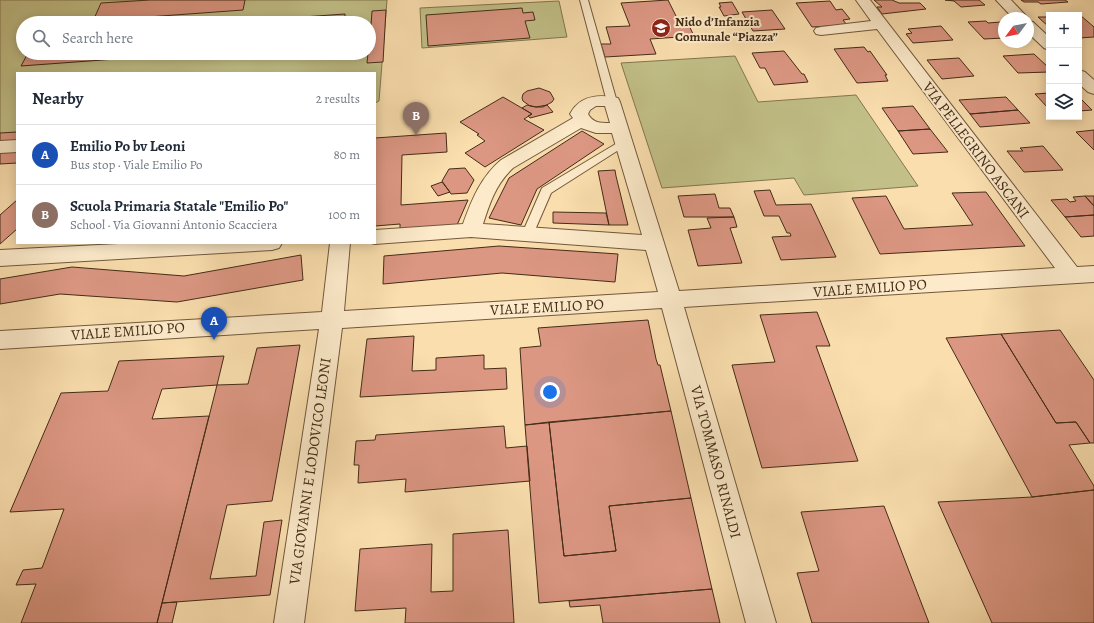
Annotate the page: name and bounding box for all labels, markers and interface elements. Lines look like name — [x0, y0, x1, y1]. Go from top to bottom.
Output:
north arrow — [998, 12, 1034, 48]
map controls — [1046, 12, 1082, 120]
button: + — [1046, 12, 1082, 48]
place label: Nido d’Infanzia Comunale “Piazza” — [675, 13, 778, 45]
search box — [16, 16, 376, 60]
school or university icon: Nido d’Infanzia Comunale “Piazza” — [650, 17, 672, 39]
icon: search — [30, 27, 52, 49]
text: Search here — [62, 28, 133, 48]
button: − — [1046, 48, 1082, 84]
street label: VIA PELLEGRINO ASCANI — [917, 77, 1034, 222]
button: layers — [1046, 84, 1082, 120]
text: Nearby — [32, 87, 83, 110]
text: 2 results — [316, 90, 360, 107]
pin: B — [403, 102, 429, 135]
text: Emilio Po bv Leoni — [70, 136, 185, 156]
text: A — [41, 146, 49, 163]
text: 80 m — [333, 146, 360, 163]
text: Bus stop · Viale Emilio Po — [70, 156, 203, 173]
text: Scuola Primaria Statale "Emilio Po" — [70, 196, 288, 216]
text: B — [41, 206, 49, 223]
text: 100 m — [328, 206, 360, 223]
text: School · Via Giovanni Antonio Scacciera — [70, 216, 277, 233]
street label: VIALE EMILIO PO — [811, 274, 928, 302]
street label: VIALE EMILIO PO — [489, 294, 604, 320]
pin: A — [201, 307, 227, 340]
street label: VIALE EMILIO PO — [69, 317, 186, 345]
street label: VIA GIOVANNI E LODOVICO LEONI — [284, 356, 336, 587]
your location — [540, 382, 560, 402]
street label: VIA TOMMASO RINALDI — [686, 382, 746, 541]

